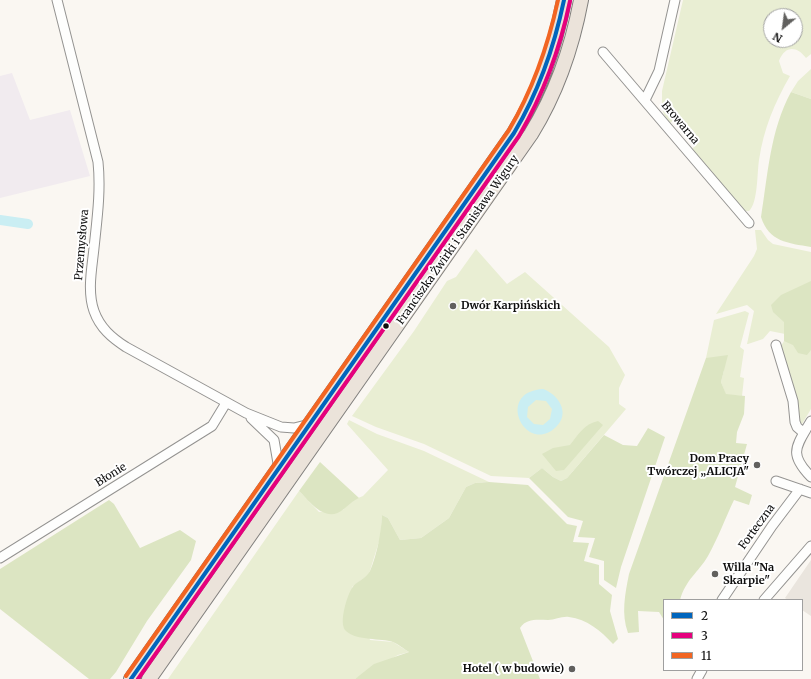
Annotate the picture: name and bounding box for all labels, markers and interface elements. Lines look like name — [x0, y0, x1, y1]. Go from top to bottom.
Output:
north arrow — [763, 8, 803, 48]
text: N — [770, 29, 785, 46]
street label: Browarna — [658, 99, 702, 147]
street label: Franciszka Żwirki i Stanisława Wigury — [394, 153, 522, 327]
street label: Przemysłowa — [72, 209, 92, 281]
place label: Dwór Karpińskich — [461, 299, 560, 313]
marker: Dwór Karpińskich — [448, 301, 458, 311]
unlabelled marker — [381, 321, 391, 331]
place label: Dom Pracy Twórczej „ALICJA" — [647, 452, 749, 478]
street label: Błonie — [93, 460, 129, 490]
marker: Dom Pracy Twórczej „ALICJA" — [752, 460, 762, 470]
street label: Forteczna — [736, 502, 778, 552]
place label: Willa "Na Skarpie" — [723, 561, 774, 587]
marker: Willa "Na Skarpie" — [710, 569, 720, 579]
legend — [663, 599, 803, 671]
text: 2 — [701, 608, 708, 623]
text: 3 — [701, 628, 708, 643]
text: 11 — [701, 648, 712, 663]
place label: Hotel ( w budowie) — [463, 662, 564, 676]
marker: Hotel ( w budowie) — [567, 664, 577, 674]

